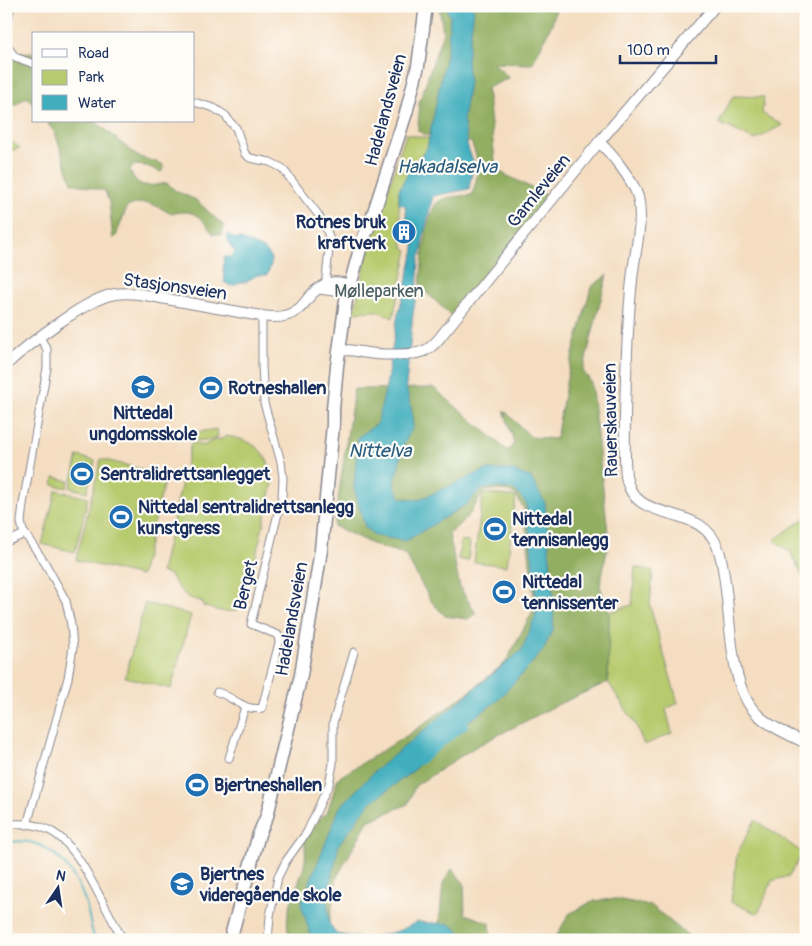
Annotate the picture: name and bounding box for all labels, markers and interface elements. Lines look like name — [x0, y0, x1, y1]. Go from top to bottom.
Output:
legend — [32, 32, 195, 122]
scale bar — [620, 32, 716, 64]
text: 100 m — [627, 41, 670, 60]
text: Road — [78, 44, 109, 63]
street label: Hadelandsveien — [360, 51, 412, 169]
text: Park — [78, 68, 105, 87]
text: Water — [78, 94, 117, 113]
street label: Gamleveien — [502, 149, 576, 233]
water label: Hakadalselva — [397, 155, 498, 179]
place label: Rotnes bruk kraftverk — [296, 211, 386, 255]
building icon: Rotnes bruk kraftverk — [391, 219, 417, 245]
street label: Stasjonsveien — [122, 268, 228, 306]
park label: Mølleparken — [334, 280, 424, 303]
street label: Rauerskauveien — [599, 363, 623, 477]
school or university icon: Nittedal ungdomsskole — [130, 374, 156, 400]
sports icon: Rotneshallen — [198, 375, 224, 401]
place label: Rotneshallen — [228, 377, 327, 400]
place label: Nittedal ungdomsskole — [89, 402, 198, 446]
water label: Nittelva — [349, 439, 413, 463]
sports icon: Sentralidrettsanlegget — [69, 461, 95, 487]
place label: Sentralidrettsanlegget — [100, 463, 271, 486]
place label: Nittedal sentralidrettsanlegg kunstgress — [137, 496, 354, 540]
sports icon: Nittedal sentralidrettsanlegg kunstgress — [108, 504, 134, 530]
place label: Nittedal tennisanlegg — [511, 508, 609, 552]
sports icon: Nittedal tennisanlegg — [482, 516, 508, 542]
street label: Berget — [229, 557, 263, 612]
street label: Hadelandsveien — [271, 560, 313, 678]
place label: Nittedal tennissenter — [521, 571, 619, 615]
sports icon: Nittedal tennissenter — [491, 579, 517, 605]
sports icon: Bjertneshallen — [184, 772, 210, 798]
place label: Bjertneshallen — [214, 774, 322, 797]
place label: Bjertnes videregående skole — [199, 863, 342, 907]
north arrow — [32, 864, 82, 914]
text: N — [54, 866, 67, 885]
school or university icon: Bjertnes videregående skole — [169, 871, 195, 897]

